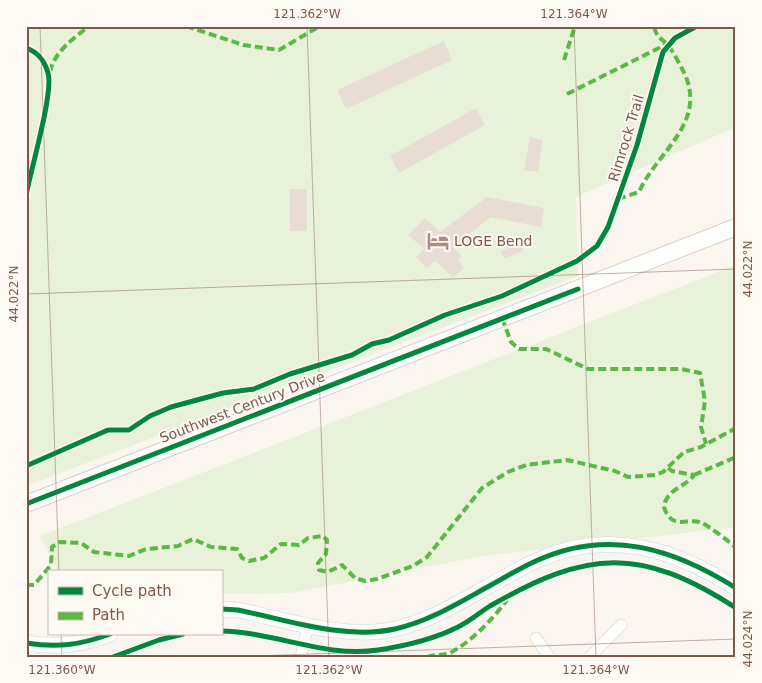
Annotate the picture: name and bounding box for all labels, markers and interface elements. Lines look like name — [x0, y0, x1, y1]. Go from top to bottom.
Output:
text: 121.362°W — [273, 7, 341, 21]
text: 121.364°W — [540, 7, 608, 21]
street label: Rimrock Trail — [605, 93, 647, 183]
hotel icon: LOGE Bend — [425, 228, 451, 254]
place label: LOGE Bend — [454, 233, 532, 249]
text: 44.022°N — [741, 241, 755, 297]
text: 44.022°N — [7, 266, 21, 322]
street label: Southwest Century Drive — [157, 368, 327, 446]
legend — [48, 570, 222, 636]
text: Cycle path — [92, 582, 172, 600]
text: Path — [92, 606, 125, 624]
text: 44.024°N — [741, 611, 755, 667]
text: 121.360°W — [28, 663, 96, 677]
text: 121.362°W — [295, 663, 363, 677]
text: 121.364°W — [562, 663, 630, 677]

